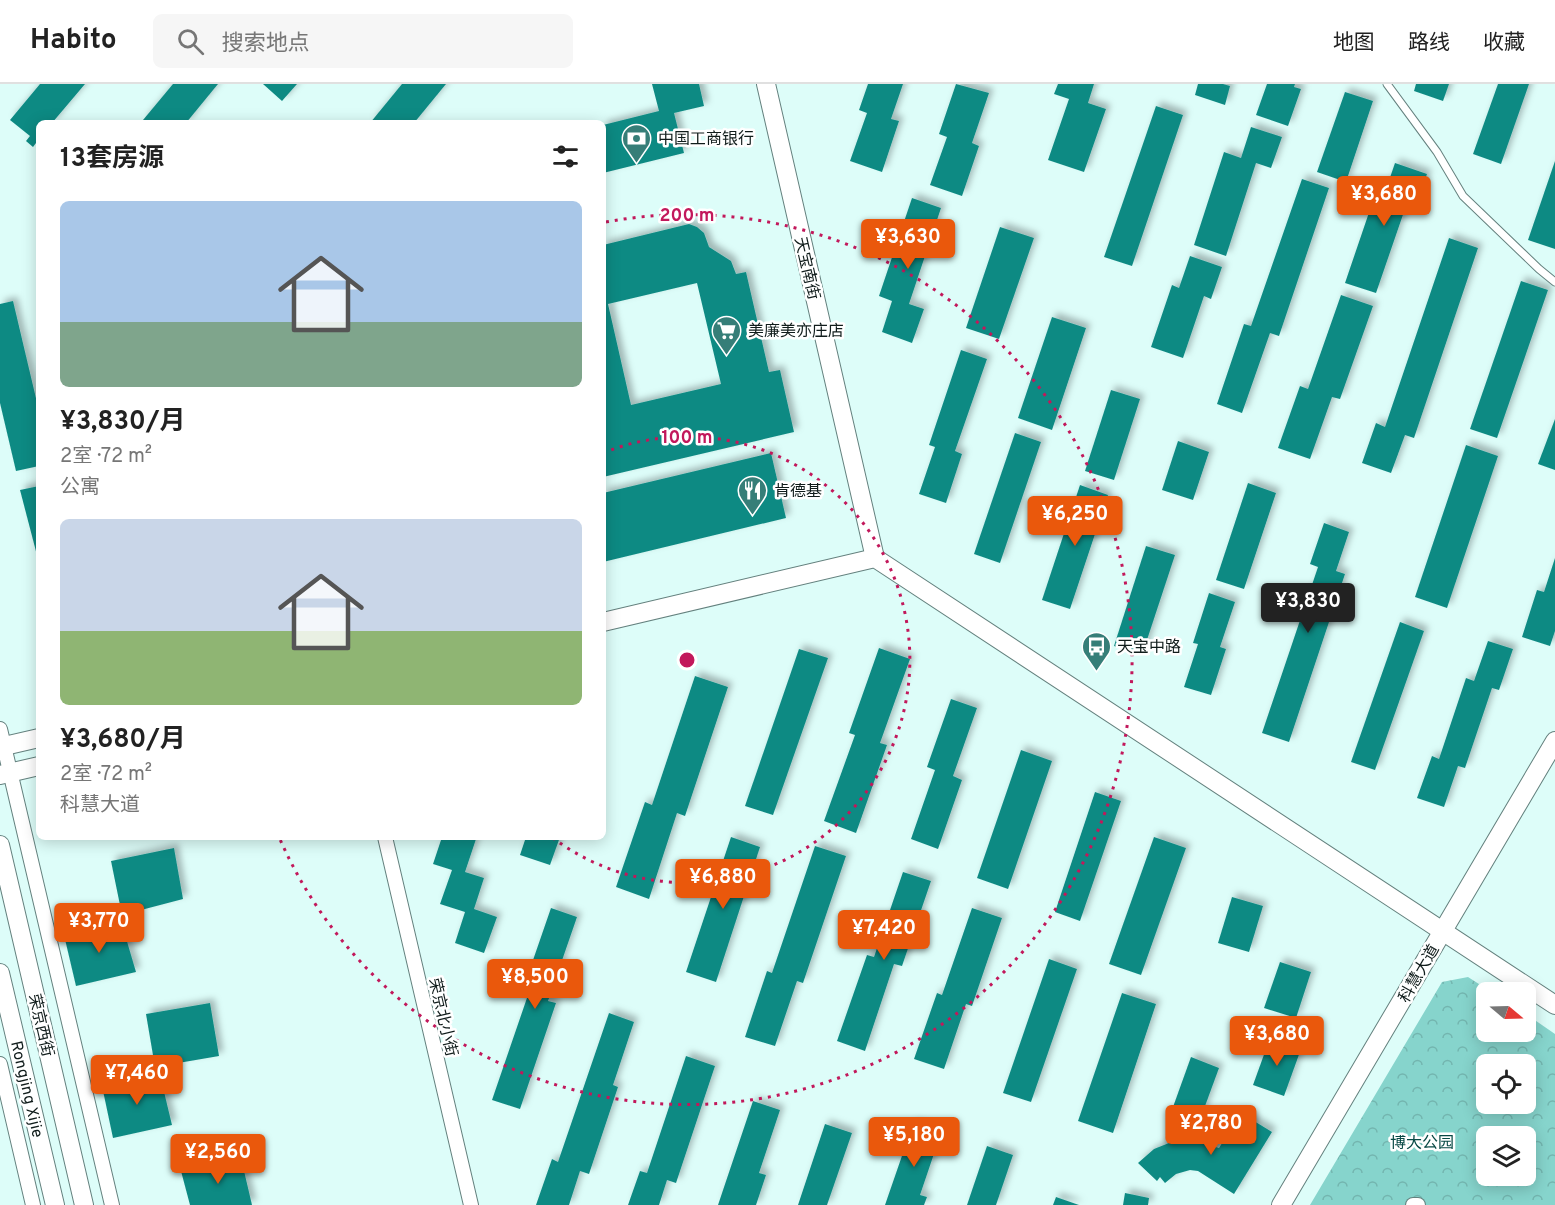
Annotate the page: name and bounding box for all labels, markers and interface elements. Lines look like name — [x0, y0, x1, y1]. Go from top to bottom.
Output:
search box — [153, 14, 573, 68]
text: Habito — [30, 23, 117, 59]
icon: search — [174, 25, 207, 58]
text: 地图 — [1333, 30, 1375, 57]
text: 路线 — [1408, 30, 1450, 57]
text: 收藏 — [1483, 30, 1525, 57]
text: 搜索地点 — [222, 31, 310, 58]
bank icon: 中国工商银行 — [621, 122, 653, 164]
place label: 中国工商银行 — [658, 130, 754, 150]
icon: filters — [549, 140, 582, 173]
text: 13套房源 — [60, 143, 164, 176]
pin: ¥3,680 — [1335, 176, 1433, 227]
text: ¥3,680 — [1351, 182, 1417, 208]
text: 200 m — [659, 205, 715, 228]
pin: ¥3,630 — [859, 219, 957, 270]
text: ¥3,630 — [875, 225, 941, 251]
street label: 天宝南街 — [789, 235, 823, 302]
icon: home — [267, 240, 375, 348]
supermarket icon: 美廉美亦庄店 — [711, 314, 743, 356]
place label: 美廉美亦庄店 — [748, 322, 844, 342]
text: ¥3,830/月 — [60, 406, 185, 439]
text: 100 m — [661, 427, 713, 450]
text: 2室 · 72 m² — [60, 444, 152, 470]
restaurant icon: 肯德基 — [737, 474, 769, 516]
text: 公寓 — [60, 475, 100, 501]
place label: 肯德基 — [774, 482, 822, 502]
pin: ¥6,250 — [1026, 496, 1124, 547]
text: ¥6,250 — [1042, 502, 1108, 528]
icon: home — [267, 558, 375, 666]
pin: ¥3,830 — [1259, 583, 1357, 634]
text: ¥3,830 — [1275, 589, 1341, 615]
bus stop icon: 天宝中路 — [1080, 630, 1112, 672]
place label: 天宝中路 — [1117, 638, 1181, 658]
centre of rings — [677, 650, 697, 670]
text: ¥3,680/月 — [60, 724, 186, 757]
text: 2室 · 72 m² — [60, 762, 152, 788]
text: 科慧大道 — [60, 793, 140, 819]
pin: ¥6,880 — [674, 859, 772, 910]
text: ¥6,880 — [689, 865, 757, 891]
pin: ¥3,770 — [50, 903, 148, 954]
text: ¥3,770 — [68, 909, 130, 935]
pin: ¥7,420 — [835, 910, 933, 961]
text: ¥7,420 — [852, 916, 916, 942]
street label: 科慧大道 — [1395, 941, 1444, 1007]
pin: ¥8,500 — [486, 959, 584, 1010]
text: ¥8,500 — [501, 965, 569, 991]
street label: 荣京北小街 — [423, 976, 461, 1059]
north arrow — [1476, 982, 1536, 1042]
map controls — [1476, 982, 1536, 1186]
street label: 荣京西街 — [23, 992, 57, 1059]
pin: ¥3,680 — [1228, 1016, 1326, 1067]
text: ¥3,680 — [1244, 1022, 1310, 1048]
street label: Rongjing Xijie — [5, 1039, 47, 1140]
button: locate — [1476, 1054, 1536, 1114]
pin: ¥7,460 — [88, 1055, 186, 1106]
text: ¥7,460 — [105, 1061, 169, 1087]
pin: ¥2,780 — [1162, 1105, 1260, 1156]
text: ¥2,780 — [1179, 1111, 1243, 1137]
pin: ¥5,180 — [865, 1117, 963, 1168]
text: ¥5,180 — [883, 1123, 945, 1149]
button: layers — [1476, 1126, 1536, 1186]
pin: ¥2,560 — [169, 1134, 267, 1185]
park label: 博大公园 — [1390, 1134, 1454, 1154]
text: ¥2,560 — [184, 1140, 252, 1166]

